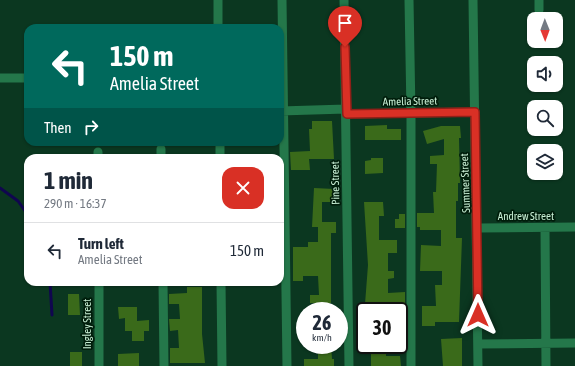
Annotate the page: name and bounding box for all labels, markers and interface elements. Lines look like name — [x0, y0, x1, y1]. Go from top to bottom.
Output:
pin — [328, 6, 362, 47]
icon: arrive — [334, 12, 356, 34]
north arrow — [527, 12, 563, 48]
map controls — [527, 12, 563, 180]
icon: left — [44, 40, 96, 92]
text: 150 m — [110, 40, 173, 72]
button: sound — [527, 56, 563, 92]
text: Amelia Street — [110, 73, 199, 94]
street label: Amelia Street — [383, 95, 437, 107]
button: search — [527, 100, 563, 136]
icon: right — [80, 116, 102, 138]
text: Then — [44, 119, 72, 136]
button: layers — [527, 144, 563, 180]
street label: Summer Street — [458, 153, 472, 213]
street label: Pine Street — [329, 161, 341, 205]
text: 1 min — [44, 167, 93, 194]
button: close — [222, 167, 264, 209]
text: 290 m · 16:37 — [44, 196, 107, 211]
street label: Andrew Street — [498, 210, 554, 222]
text: Turn left — [78, 235, 124, 252]
icon: left — [44, 240, 66, 262]
text: 150 m — [230, 242, 264, 259]
text: Amelia Street — [78, 252, 142, 267]
position arrow — [457, 294, 499, 336]
street label: Ingley Street — [81, 299, 93, 349]
speed limit sign: 30 — [356, 302, 408, 354]
text: 26 — [313, 311, 331, 334]
text: km/h — [312, 332, 332, 343]

